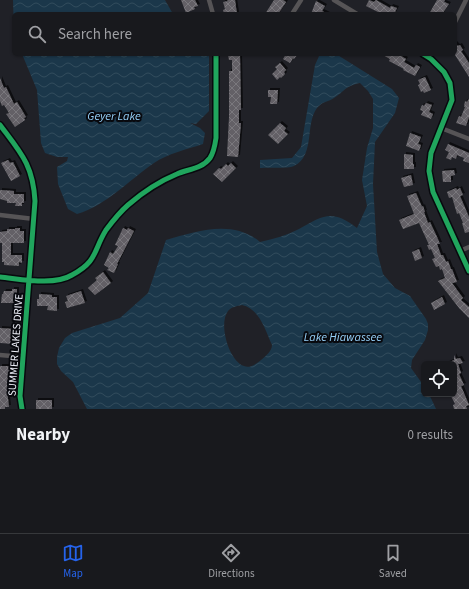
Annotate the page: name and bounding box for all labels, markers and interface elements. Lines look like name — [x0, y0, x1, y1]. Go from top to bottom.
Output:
search box — [12, 12, 457, 56]
icon: search — [26, 23, 48, 45]
text: Search here — [58, 24, 132, 45]
water label: Geyer Lake — [87, 108, 141, 125]
street label: SUMMER LAKES DRIVE — [4, 293, 27, 397]
water label: Lake Hiawassee — [304, 329, 382, 346]
map controls — [421, 361, 457, 397]
button: locate — [421, 361, 457, 397]
text: Nearby — [16, 423, 70, 447]
text: 0 results — [408, 426, 453, 444]
tab: Map — [62, 542, 84, 581]
tab: Directions — [208, 542, 255, 581]
tab: Saved — [379, 542, 407, 581]

